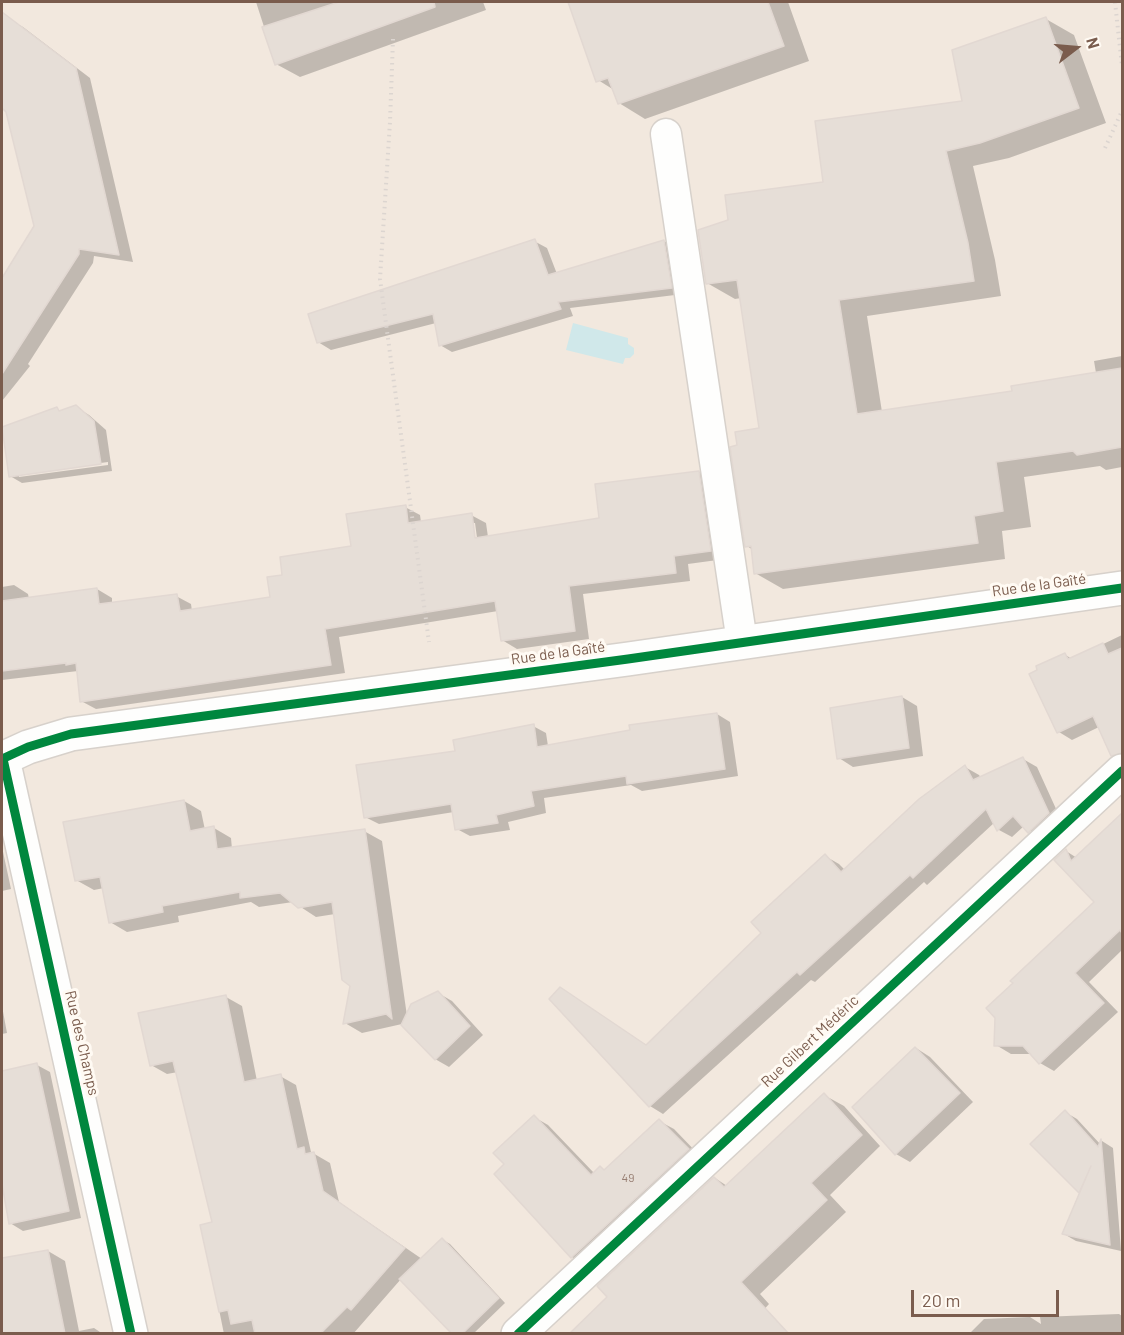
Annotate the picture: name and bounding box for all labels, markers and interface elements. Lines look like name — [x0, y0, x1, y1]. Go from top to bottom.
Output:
north arrow — [1046, 18, 1106, 78]
text: N — [1083, 35, 1104, 51]
street label: Rue de la Gaîté — [991, 569, 1087, 601]
street label: Rue de la Gaîté — [510, 637, 606, 669]
street label: Rue des Champs — [61, 989, 103, 1097]
street label: Rue Gilbert Médéric — [757, 991, 863, 1091]
house number: 49 — [622, 1171, 634, 1185]
scale bar — [914, 1278, 1062, 1316]
text: 20 m — [922, 1289, 960, 1311]

